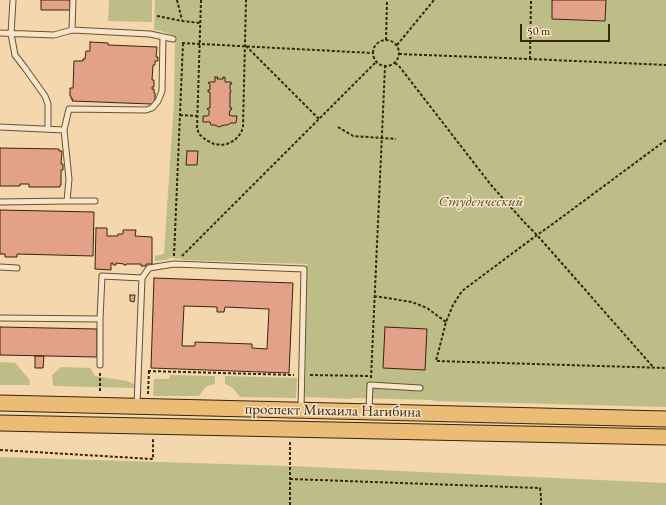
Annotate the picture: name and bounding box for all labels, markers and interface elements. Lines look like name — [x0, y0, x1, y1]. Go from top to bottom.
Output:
scale bar — [522, 16, 612, 42]
text: 50 m — [527, 23, 550, 39]
park label: Студенческий — [438, 193, 524, 211]
street label: проспект Михаила Нагибина — [245, 400, 421, 422]

